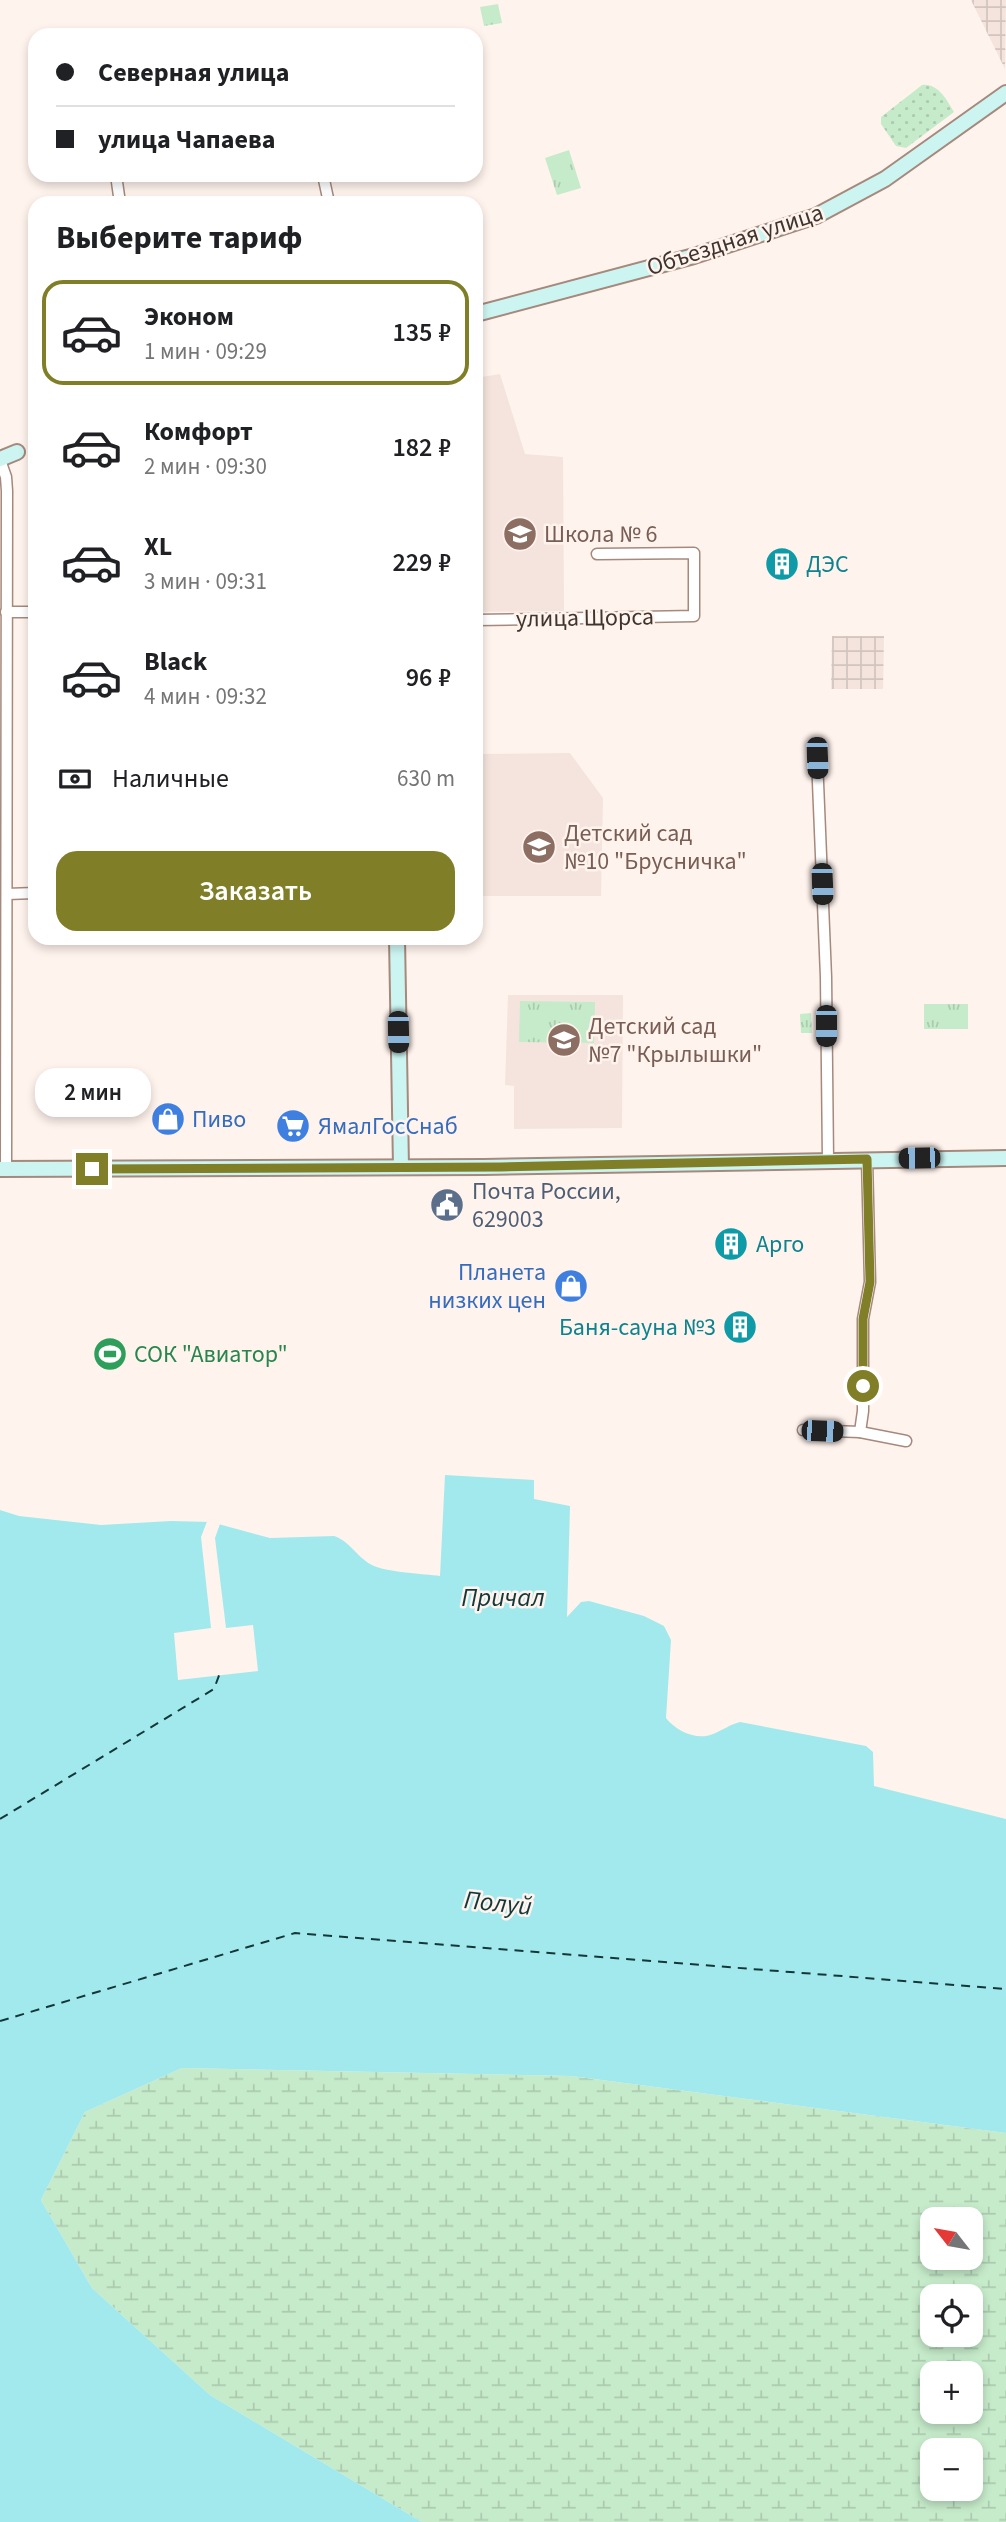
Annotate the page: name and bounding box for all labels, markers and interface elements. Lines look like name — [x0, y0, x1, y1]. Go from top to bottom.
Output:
text: Северная улица — [98, 54, 289, 91]
text: улица Чапаева — [98, 121, 275, 158]
street label: Объездная улица — [642, 195, 828, 285]
text: Выберите тариф — [56, 215, 303, 261]
text: Эконом — [144, 298, 234, 335]
icon: car — [60, 301, 123, 364]
text: 135 ₽ — [392, 314, 451, 351]
text: 1 мин · 09:29 — [144, 335, 267, 368]
text: Комфорт — [144, 413, 253, 450]
icon: car — [60, 416, 123, 479]
text: 182 ₽ — [392, 429, 451, 466]
text: 2 мин · 09:30 — [144, 450, 267, 483]
school or university icon: Школа № 6 — [501, 515, 539, 553]
place label: Школа № 6 — [544, 517, 657, 552]
text: XL — [144, 528, 172, 565]
icon: car — [60, 531, 123, 594]
text: 229 ₽ — [392, 544, 451, 581]
building icon: ДЭС — [763, 545, 801, 583]
place label: ДЭС — [806, 547, 849, 582]
text: 3 мин · 09:31 — [144, 565, 267, 598]
street label: улица Щорса — [516, 599, 654, 637]
text: Black — [144, 643, 207, 680]
icon: car — [60, 646, 123, 709]
text: 96 ₽ — [406, 659, 451, 696]
text: 4 мин · 09:32 — [144, 680, 267, 713]
car — [806, 737, 829, 779]
icon: cash — [56, 760, 94, 798]
text: Наличные — [112, 760, 229, 797]
text: 630 m — [397, 762, 455, 795]
place label: Детский сад №10 "Брусничка" — [564, 816, 747, 879]
school or university icon: Детский сад №10 "Брусничка" — [520, 828, 558, 866]
button: Заказать — [56, 851, 455, 931]
car — [811, 863, 834, 905]
car — [816, 1005, 837, 1047]
place label: Детский сад №7 "Крылышки" — [588, 1009, 762, 1072]
car — [388, 1011, 409, 1053]
school or university icon: Детский сад №7 "Крылышки" — [545, 1021, 583, 1059]
callout: 2 мин — [34, 1068, 150, 1116]
text: 2 мин — [64, 1076, 122, 1109]
shop icon: Пиво — [149, 1100, 187, 1138]
place label: Пиво — [192, 1102, 246, 1137]
supermarket icon: ЯмалГосСнаб — [274, 1107, 312, 1145]
place label: ЯмалГосСнаб — [318, 1109, 458, 1144]
car — [898, 1147, 941, 1169]
route end — [76, 1153, 108, 1185]
place label: Почта России, 629003 — [472, 1174, 621, 1237]
public building icon: Почта России, 629003 — [428, 1186, 466, 1224]
building icon: Арго — [712, 1225, 750, 1263]
place label: Арго — [756, 1227, 804, 1262]
place label: Планета низких цен — [428, 1255, 546, 1318]
shop icon: Планета низких цен — [552, 1267, 590, 1305]
building icon: Баня-сауна №3 — [721, 1308, 759, 1346]
place label: Баня-сауна №3 — [559, 1310, 716, 1345]
sports icon: СОК "Авиатор" — [91, 1335, 129, 1373]
place label: СОК "Авиатор" — [134, 1337, 288, 1372]
route start — [847, 1370, 879, 1402]
car — [801, 1420, 844, 1442]
water label: Причал — [461, 1579, 545, 1616]
water label: Полуй — [462, 1881, 534, 1925]
north arrow — [920, 2207, 984, 2270]
map controls — [920, 2207, 983, 2501]
button: locate — [920, 2284, 983, 2347]
button: + — [920, 2361, 983, 2424]
button: − — [920, 2438, 983, 2501]

